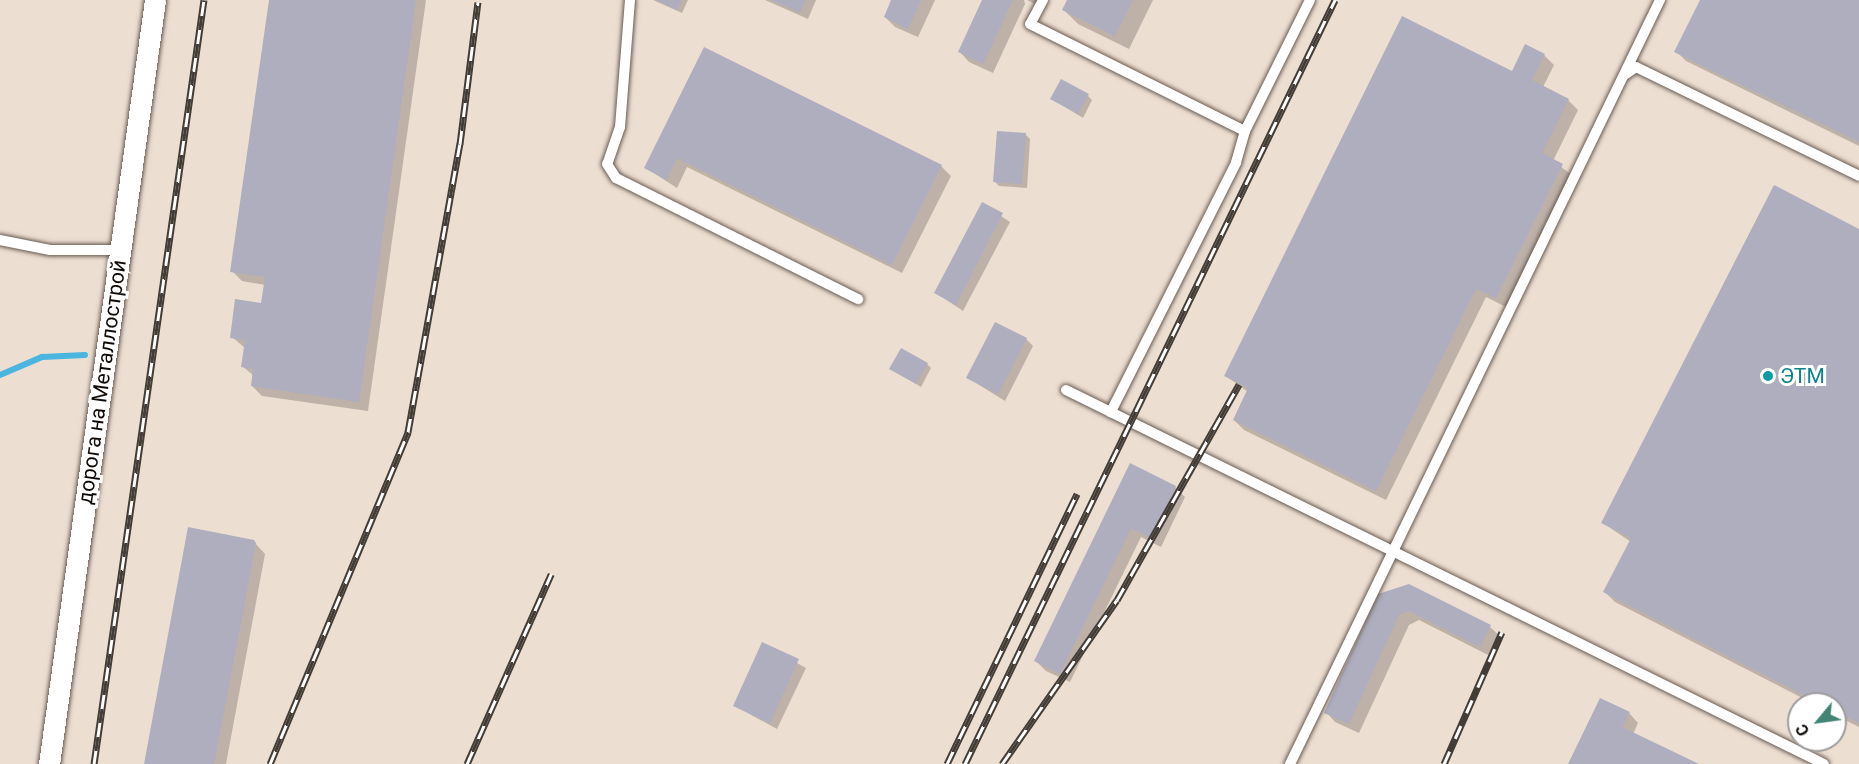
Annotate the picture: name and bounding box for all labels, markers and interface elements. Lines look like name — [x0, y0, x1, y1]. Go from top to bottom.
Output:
street label: дорога на Металлострой — [72, 258, 132, 506]
place label: ЭТМ — [1780, 363, 1825, 389]
marker: ЭТМ — [1761, 369, 1775, 383]
north arrow — [1787, 692, 1847, 752]
text: С — [1792, 721, 1813, 739]

